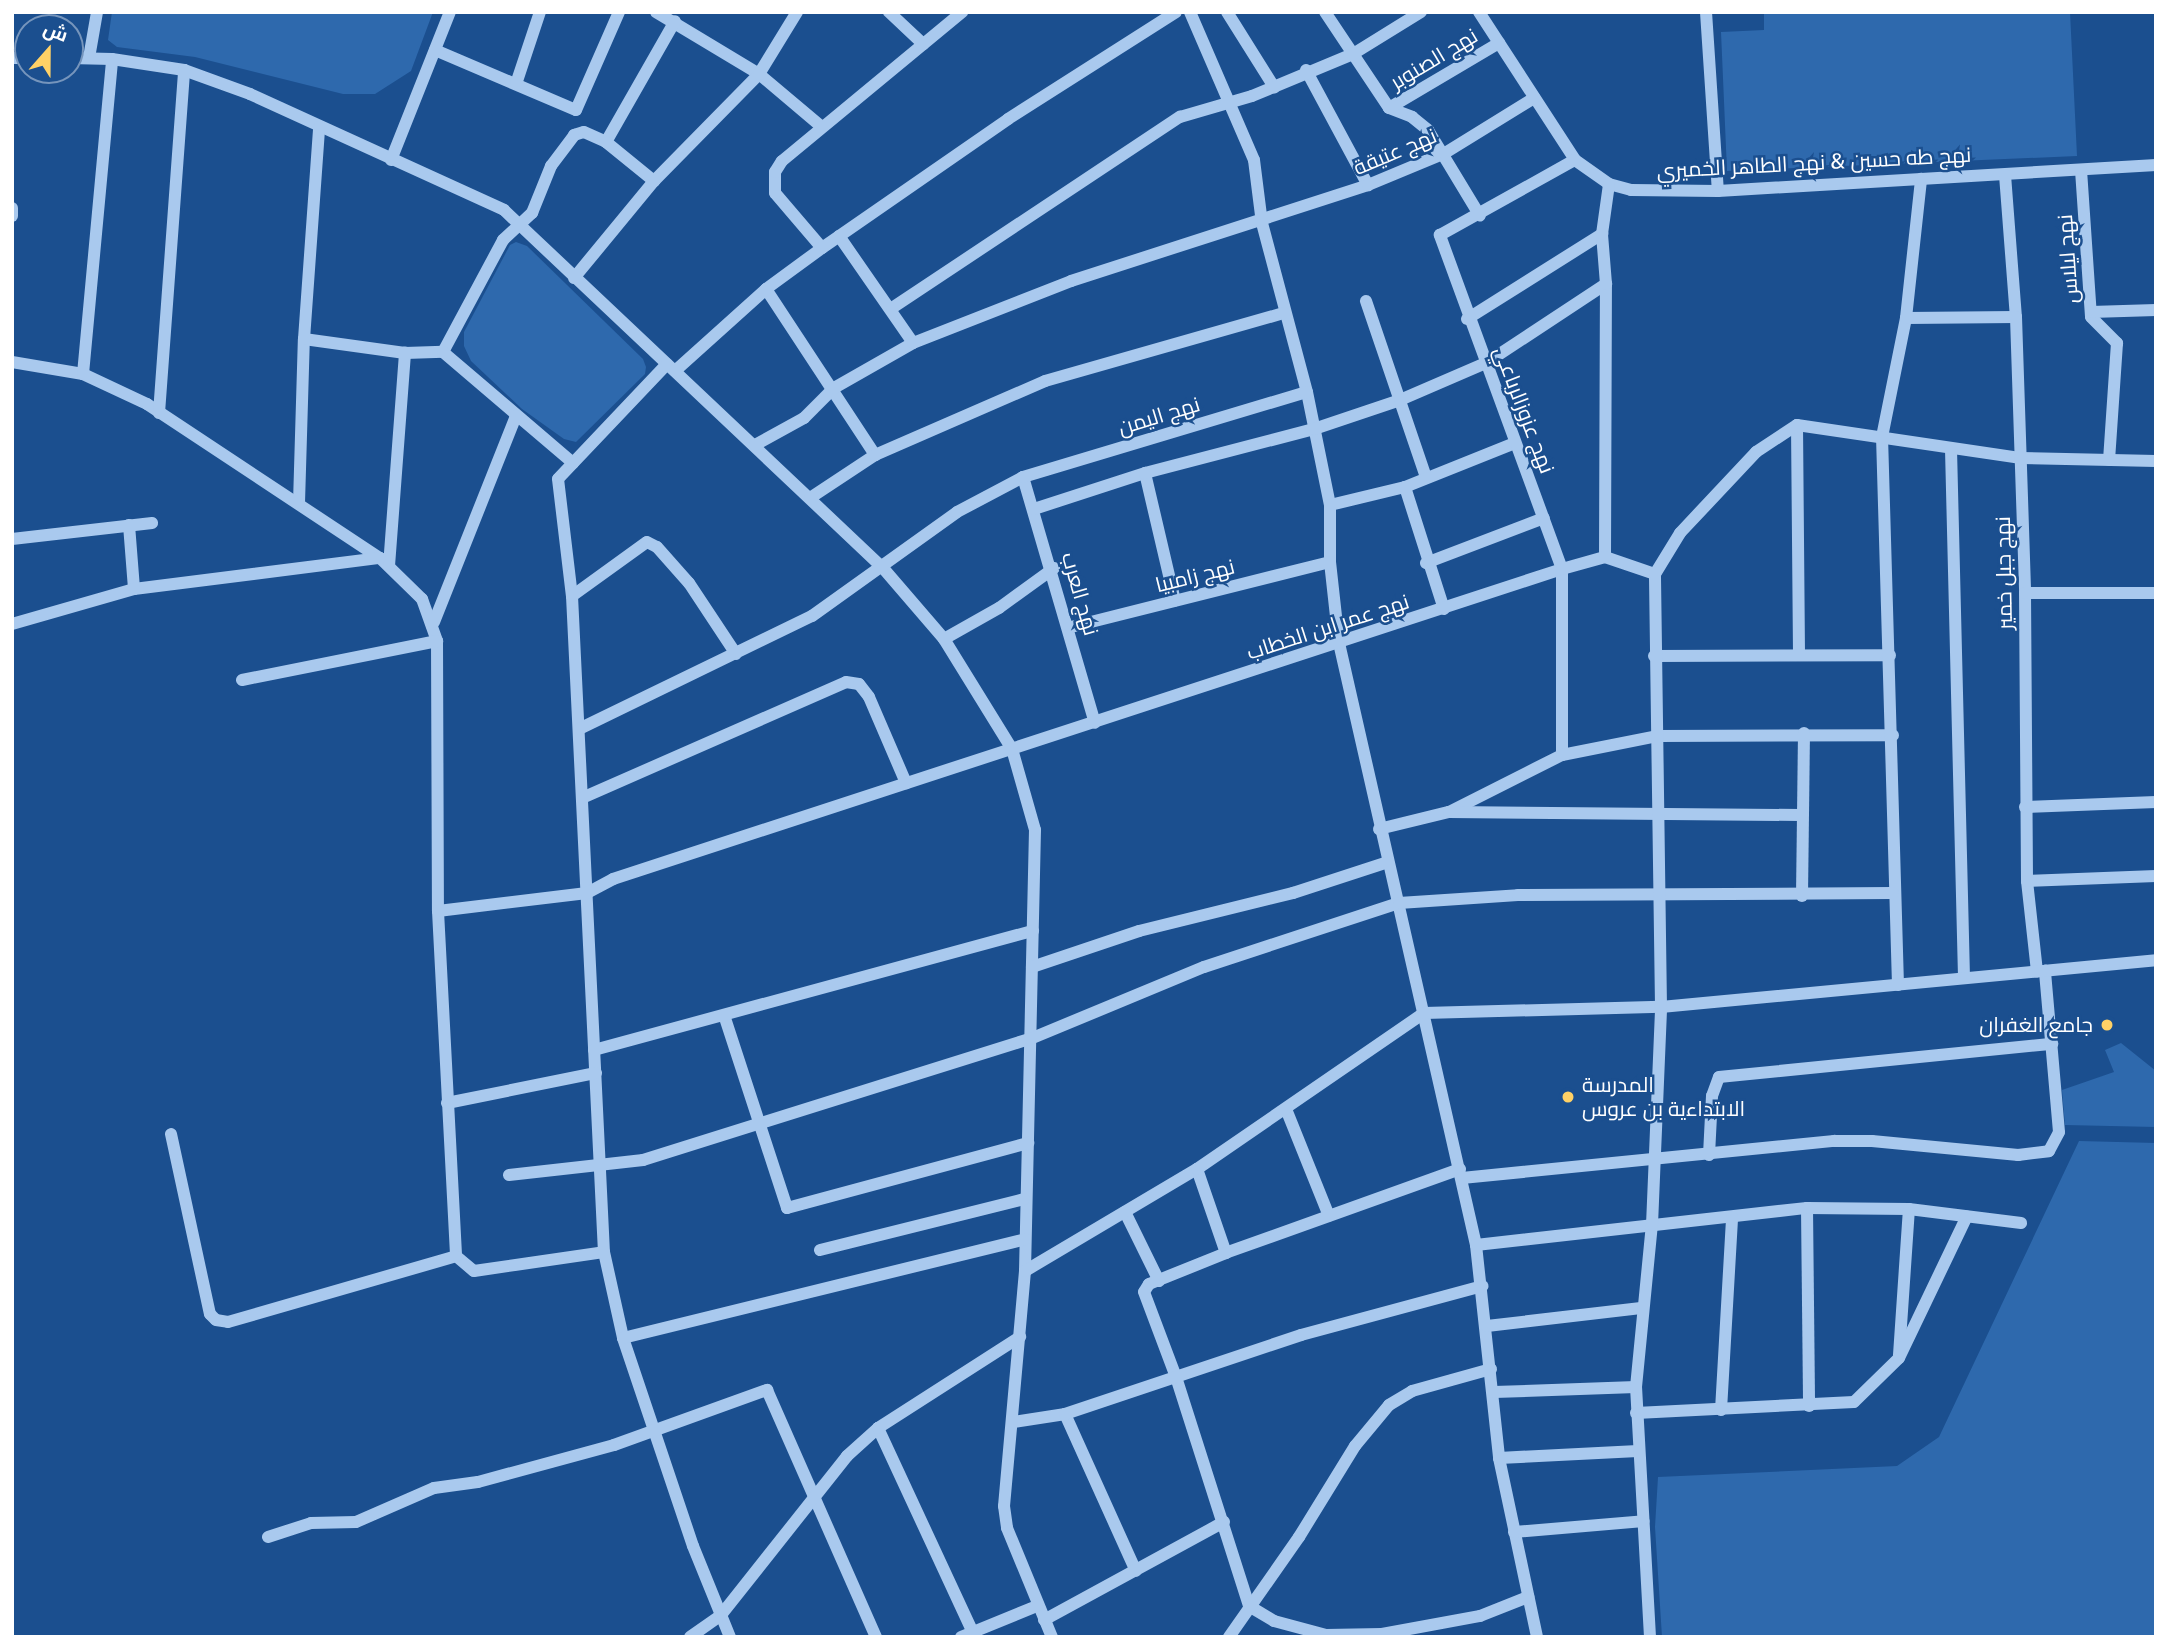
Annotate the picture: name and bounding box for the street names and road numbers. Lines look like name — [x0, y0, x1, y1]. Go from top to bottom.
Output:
street label: نهج الصنوبر — [1386, 23, 1482, 95]
street label: نهج عتيقة — [1350, 123, 1440, 181]
street label: نهج طه حسين & نهج الطاهر الخميري — [1656, 142, 1972, 184]
street label: نهج ليلاس — [2052, 214, 2084, 304]
street label: نهج عزوزالرباعي — [1488, 343, 1560, 477]
street label: نهج اليمن — [1115, 392, 1203, 440]
street label: نهج جبل خمير — [1990, 516, 2018, 630]
street label: نهج العرب — [1056, 549, 1104, 639]
street label: نهج زامبيا — [1153, 554, 1237, 598]
street label: نهج عمر ابن الخطاب — [1244, 589, 1412, 665]

